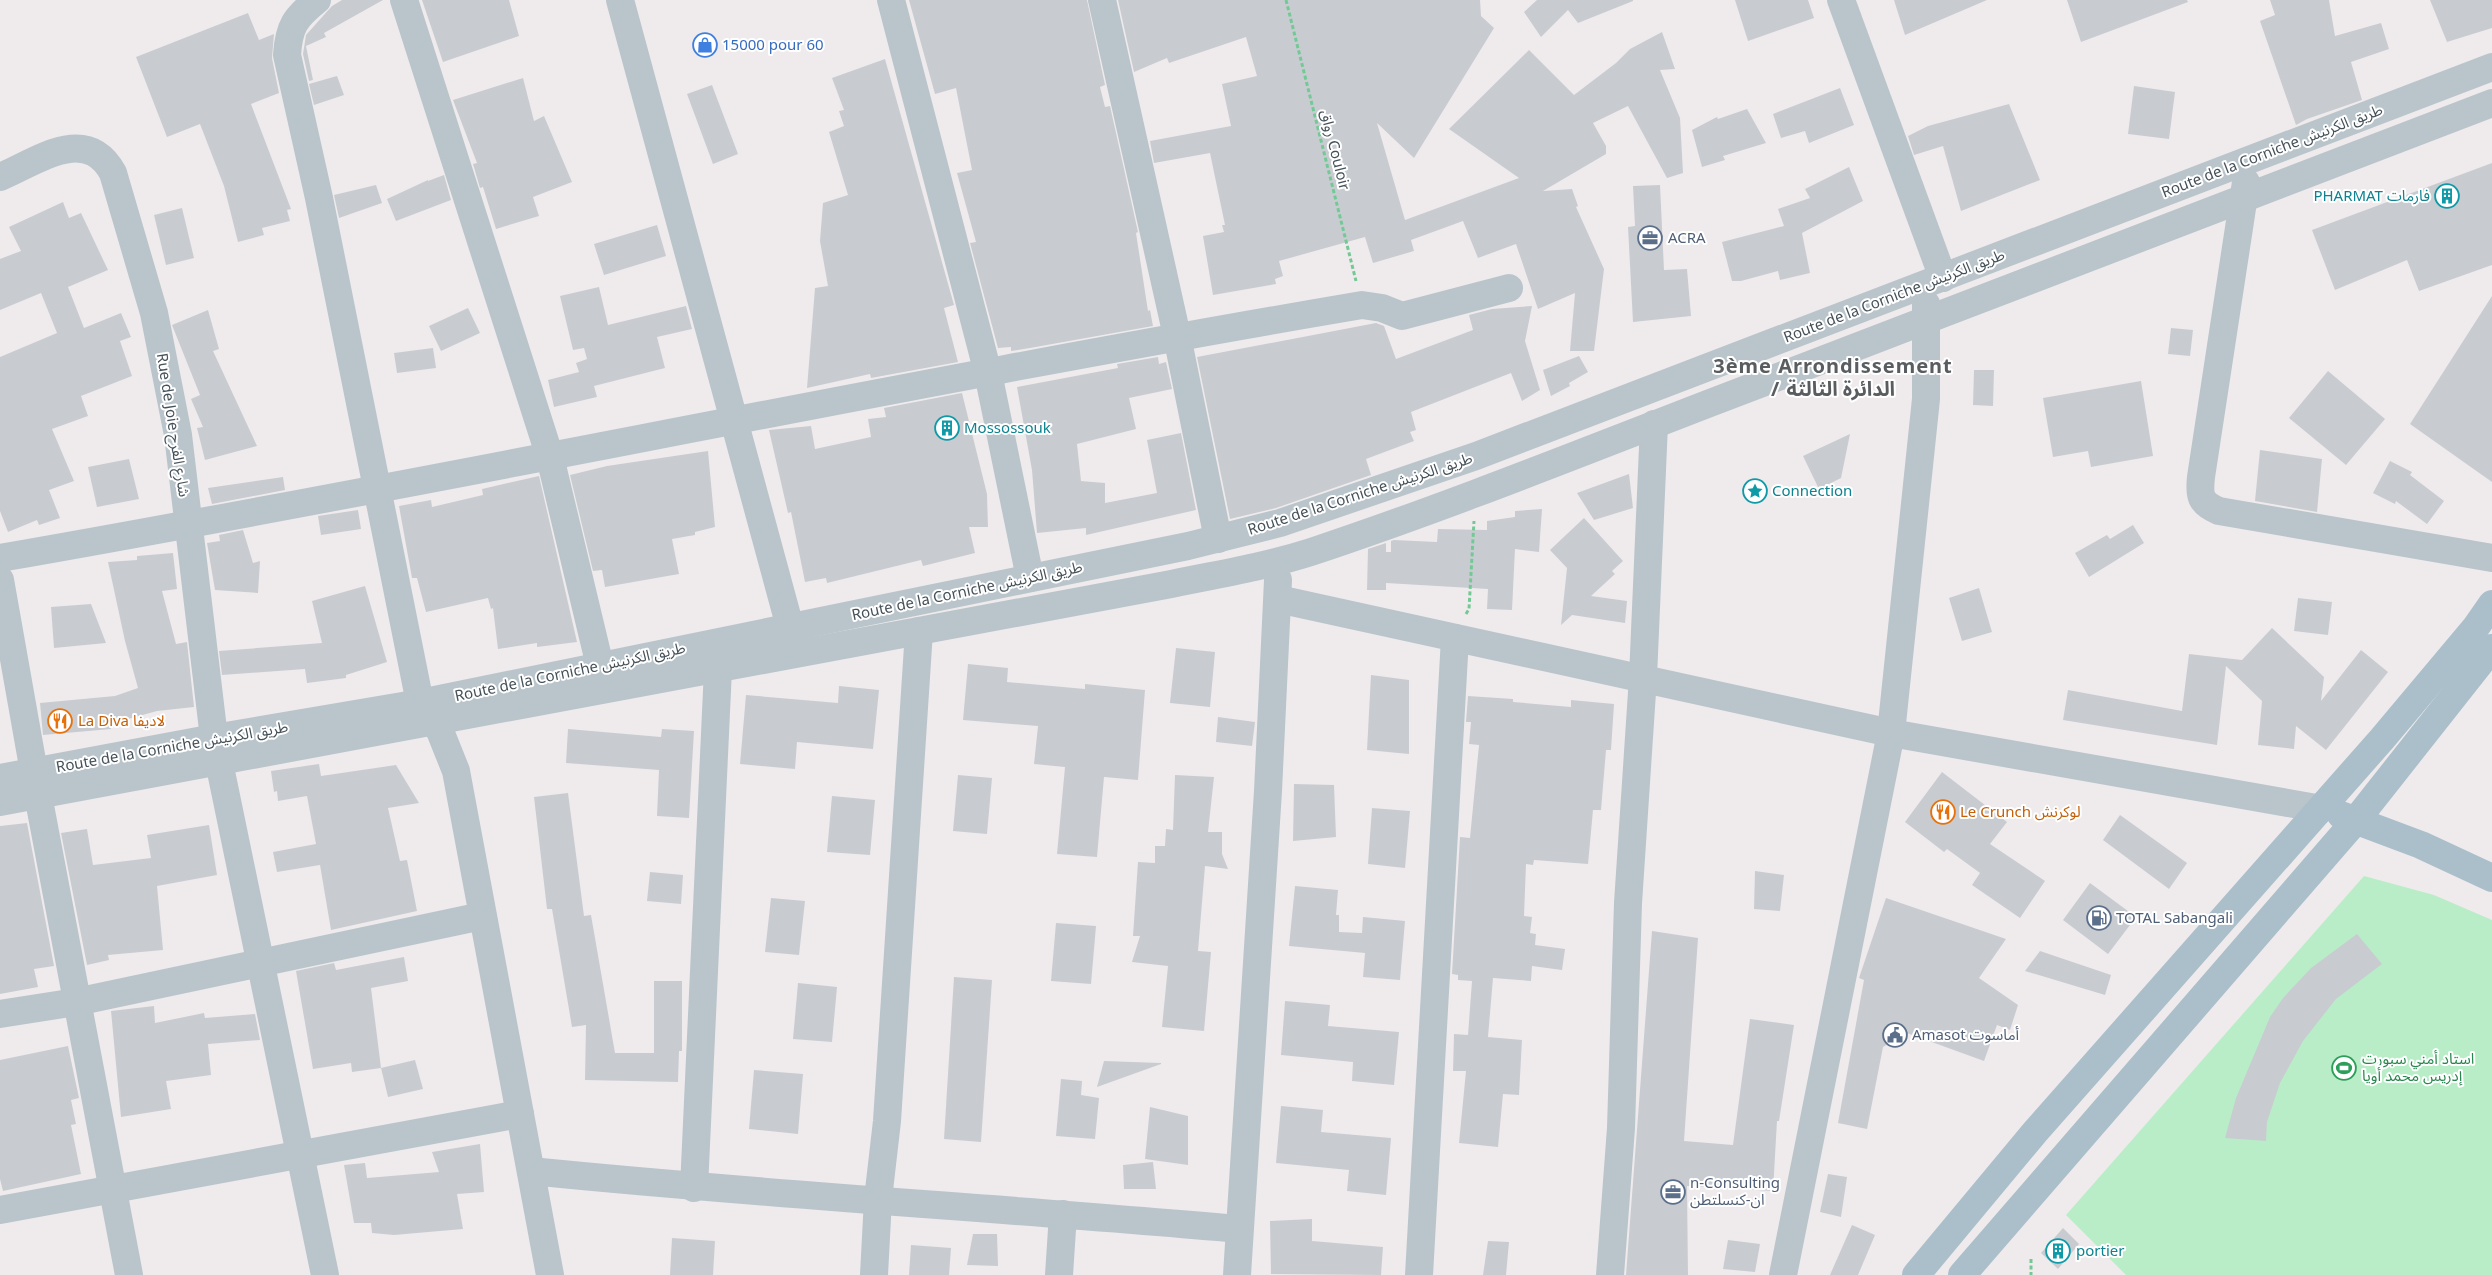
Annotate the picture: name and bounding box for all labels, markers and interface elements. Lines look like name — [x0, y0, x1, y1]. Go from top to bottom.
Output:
shop icon: 15000 pour 60 — [692, 32, 718, 58]
place label: 15000 pour 60 — [722, 34, 824, 54]
street label: Route de la Corniche طريق الكرنيش — [2158, 99, 2385, 203]
street label: رواق Couloir — [1316, 107, 1356, 192]
building icon: PHARMAT فارمات — [2434, 183, 2460, 209]
place label: PHARMAT فارمات — [2313, 185, 2430, 205]
office icon: ACRA — [1637, 225, 1663, 251]
place label: ACRA — [1668, 227, 1706, 247]
street label: Route de la Corniche طريق الكرنيش — [1780, 244, 2007, 348]
street label: Rue de Joie شارع الفرح — [150, 351, 195, 499]
district label: 3ème Arrondissement / الدائرة الثالثة — [1713, 352, 1953, 402]
building icon: Mossossouk — [934, 415, 960, 441]
place label: Mossossouk — [964, 417, 1051, 437]
street label: Route de la Corniche طريق الكرنيش — [1245, 447, 1475, 540]
place icon: Connection — [1742, 478, 1768, 504]
place label: Connection — [1772, 480, 1852, 500]
street label: Route de la Corniche طريق الكرنيش — [850, 556, 1084, 625]
street label: Route de la Corniche طريق الكرنيش — [453, 637, 687, 706]
restaurant icon: La Diva لاديفا — [47, 708, 73, 734]
place label: La Diva لاديفا — [78, 710, 165, 730]
street label: Route de la Corniche طريق الكرنيش — [54, 716, 290, 777]
restaurant icon: Le Crunch لوكرنش — [1930, 799, 1956, 825]
place label: Le Crunch لوكرنش — [1960, 801, 2081, 821]
fuel station icon: TOTAL Sabangali — [2086, 905, 2112, 931]
place label: TOTAL Sabangali — [2116, 907, 2233, 927]
public building icon: Amasot أماسوت — [1882, 1022, 1908, 1048]
place label: Amasot أماسوت — [1912, 1024, 2019, 1044]
place label: استاد أمني سبورت إدريس محمد أويا — [2362, 1048, 2474, 1086]
sports icon: استاد أمني سبورت إدريس محمد أويا — [2331, 1055, 2357, 1081]
place label: n-Consulting ان-كنسلتطن — [1690, 1172, 1780, 1209]
office icon: n-Consulting ان-كنسلتطن — [1660, 1179, 1686, 1205]
building icon: portier — [2045, 1238, 2071, 1264]
place label: portier — [2076, 1240, 2124, 1260]

